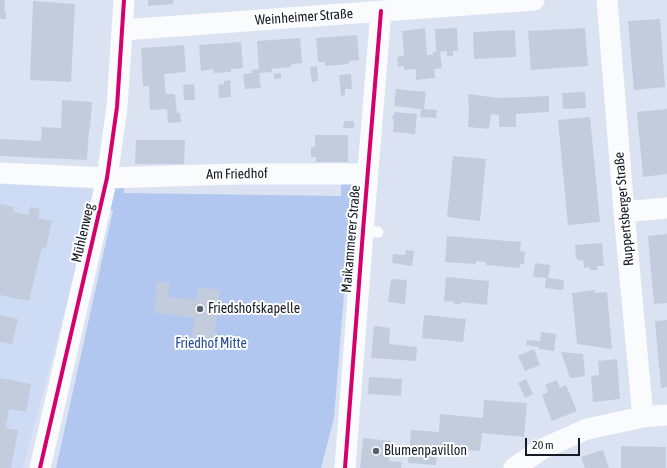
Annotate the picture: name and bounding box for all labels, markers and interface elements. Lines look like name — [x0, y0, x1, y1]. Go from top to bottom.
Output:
street label: Weinheimer Straße — [254, 5, 354, 29]
street label: Ruppertsberger Straße — [611, 151, 637, 267]
street label: Am Friedhof — [206, 165, 268, 183]
street label: Maikammerer Straße — [338, 184, 364, 294]
street label: Mühlenweg — [68, 202, 98, 264]
place label: Friedshofskapelle — [208, 301, 300, 317]
marker: Friedshofskapelle — [195, 304, 205, 314]
park label: Friedhof Mitte — [175, 336, 247, 352]
scale bar — [527, 430, 582, 456]
text: 20 m — [532, 438, 554, 452]
place label: Blumenpavillon — [384, 443, 467, 459]
marker: Blumenpavillon — [371, 446, 381, 456]

